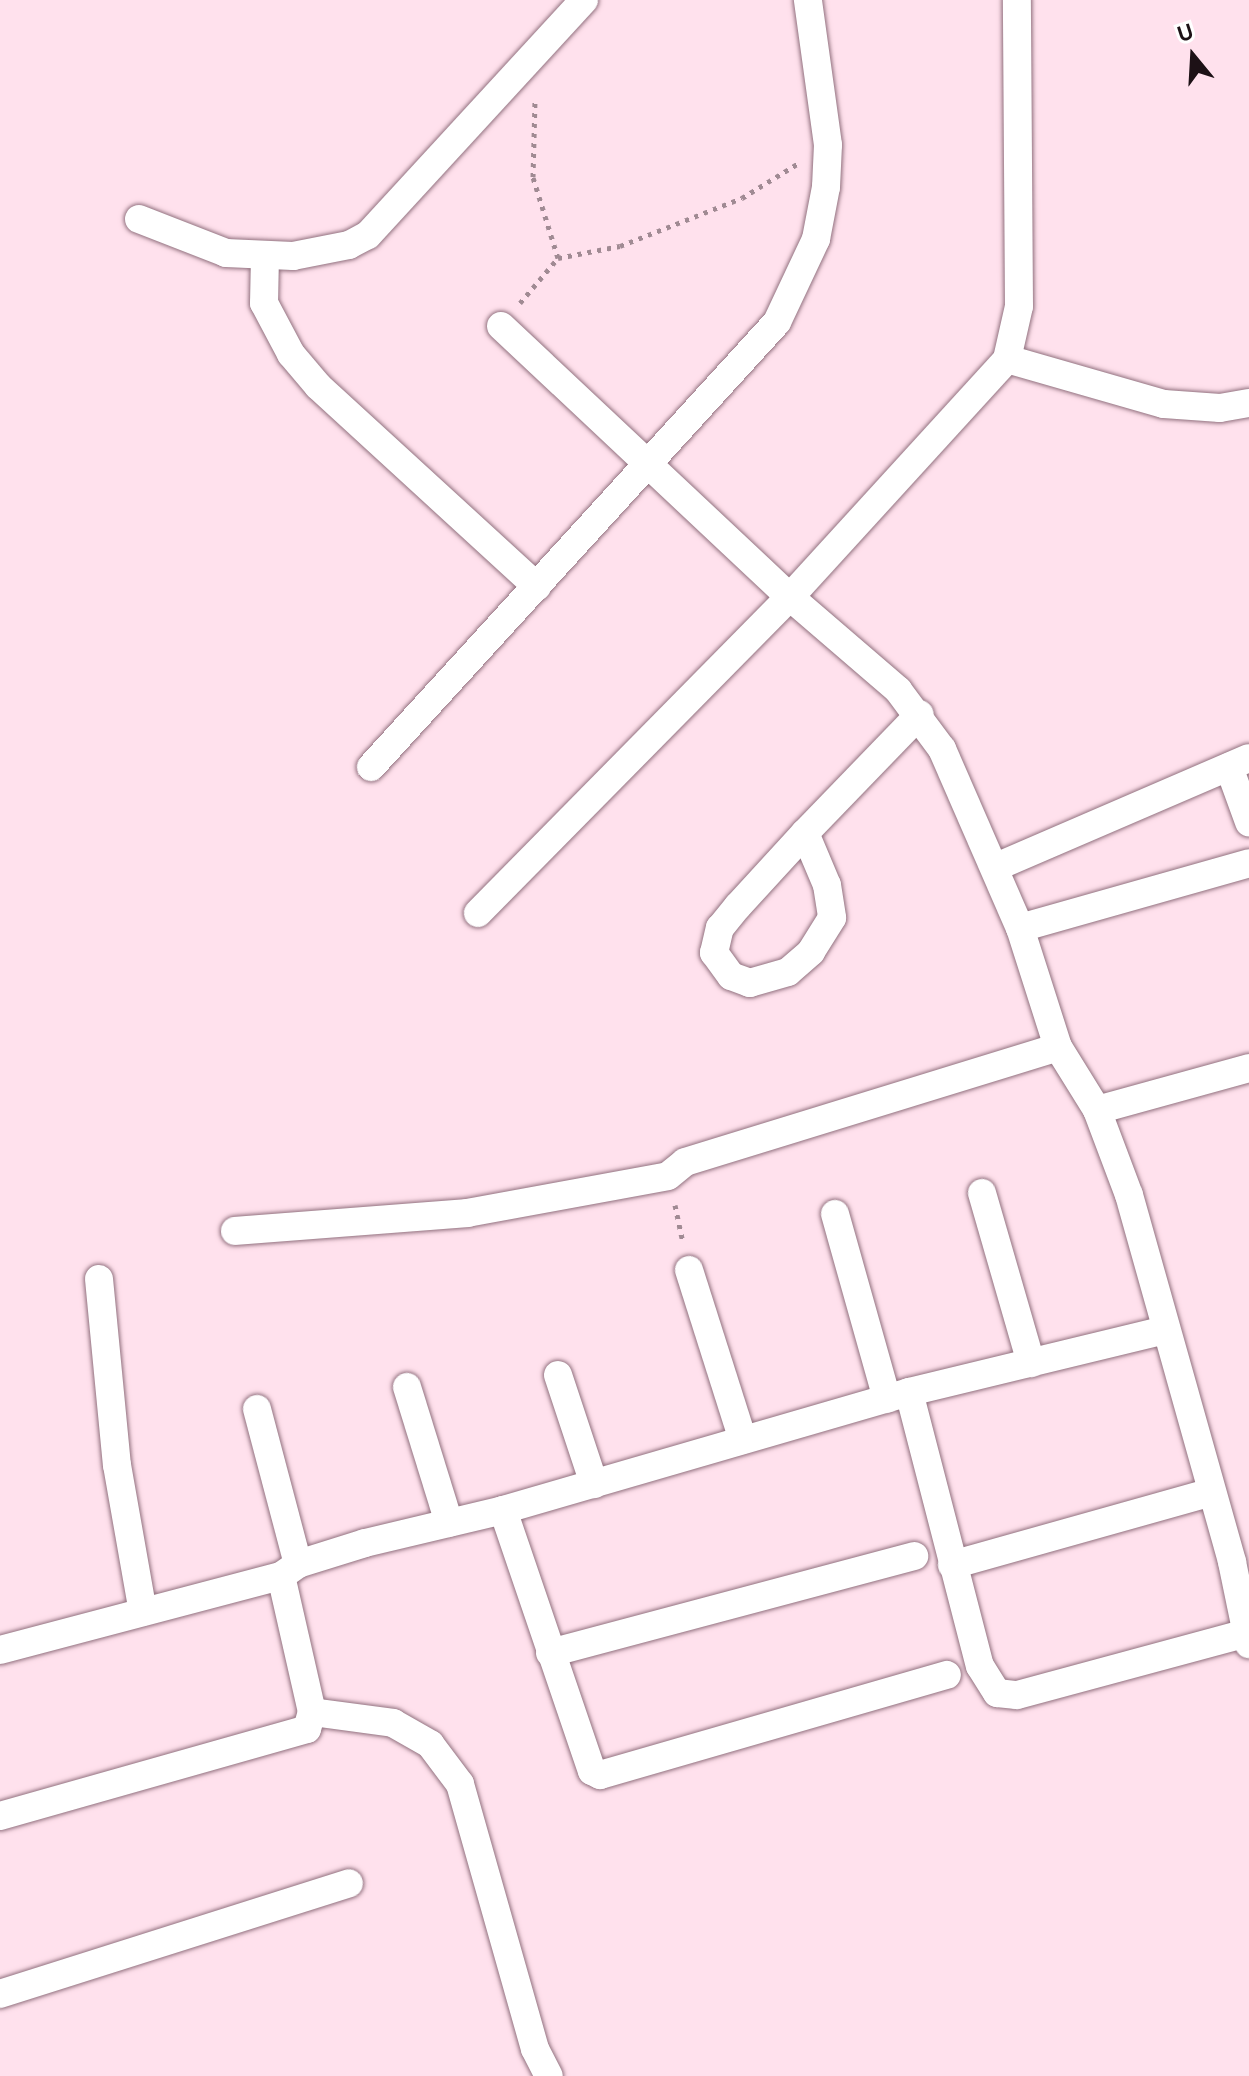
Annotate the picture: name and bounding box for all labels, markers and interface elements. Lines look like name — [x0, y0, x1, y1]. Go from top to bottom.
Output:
north arrow — [1153, 16, 1233, 96]
text: U — [1174, 17, 1197, 49]

